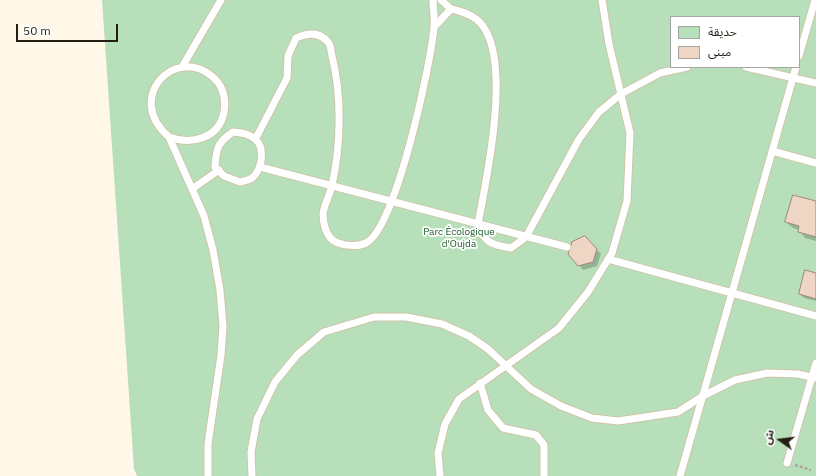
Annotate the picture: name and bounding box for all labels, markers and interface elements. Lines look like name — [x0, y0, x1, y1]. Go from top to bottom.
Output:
scale bar — [18, 16, 120, 42]
legend — [670, 16, 800, 68]
text: 50 m — [23, 23, 51, 38]
text: حديقة — [708, 24, 737, 39]
text: مبنى — [708, 44, 731, 59]
park label: Parc Écologique d'Oujda — [423, 226, 495, 250]
north arrow — [760, 420, 800, 460]
text: ش — [760, 428, 777, 446]

